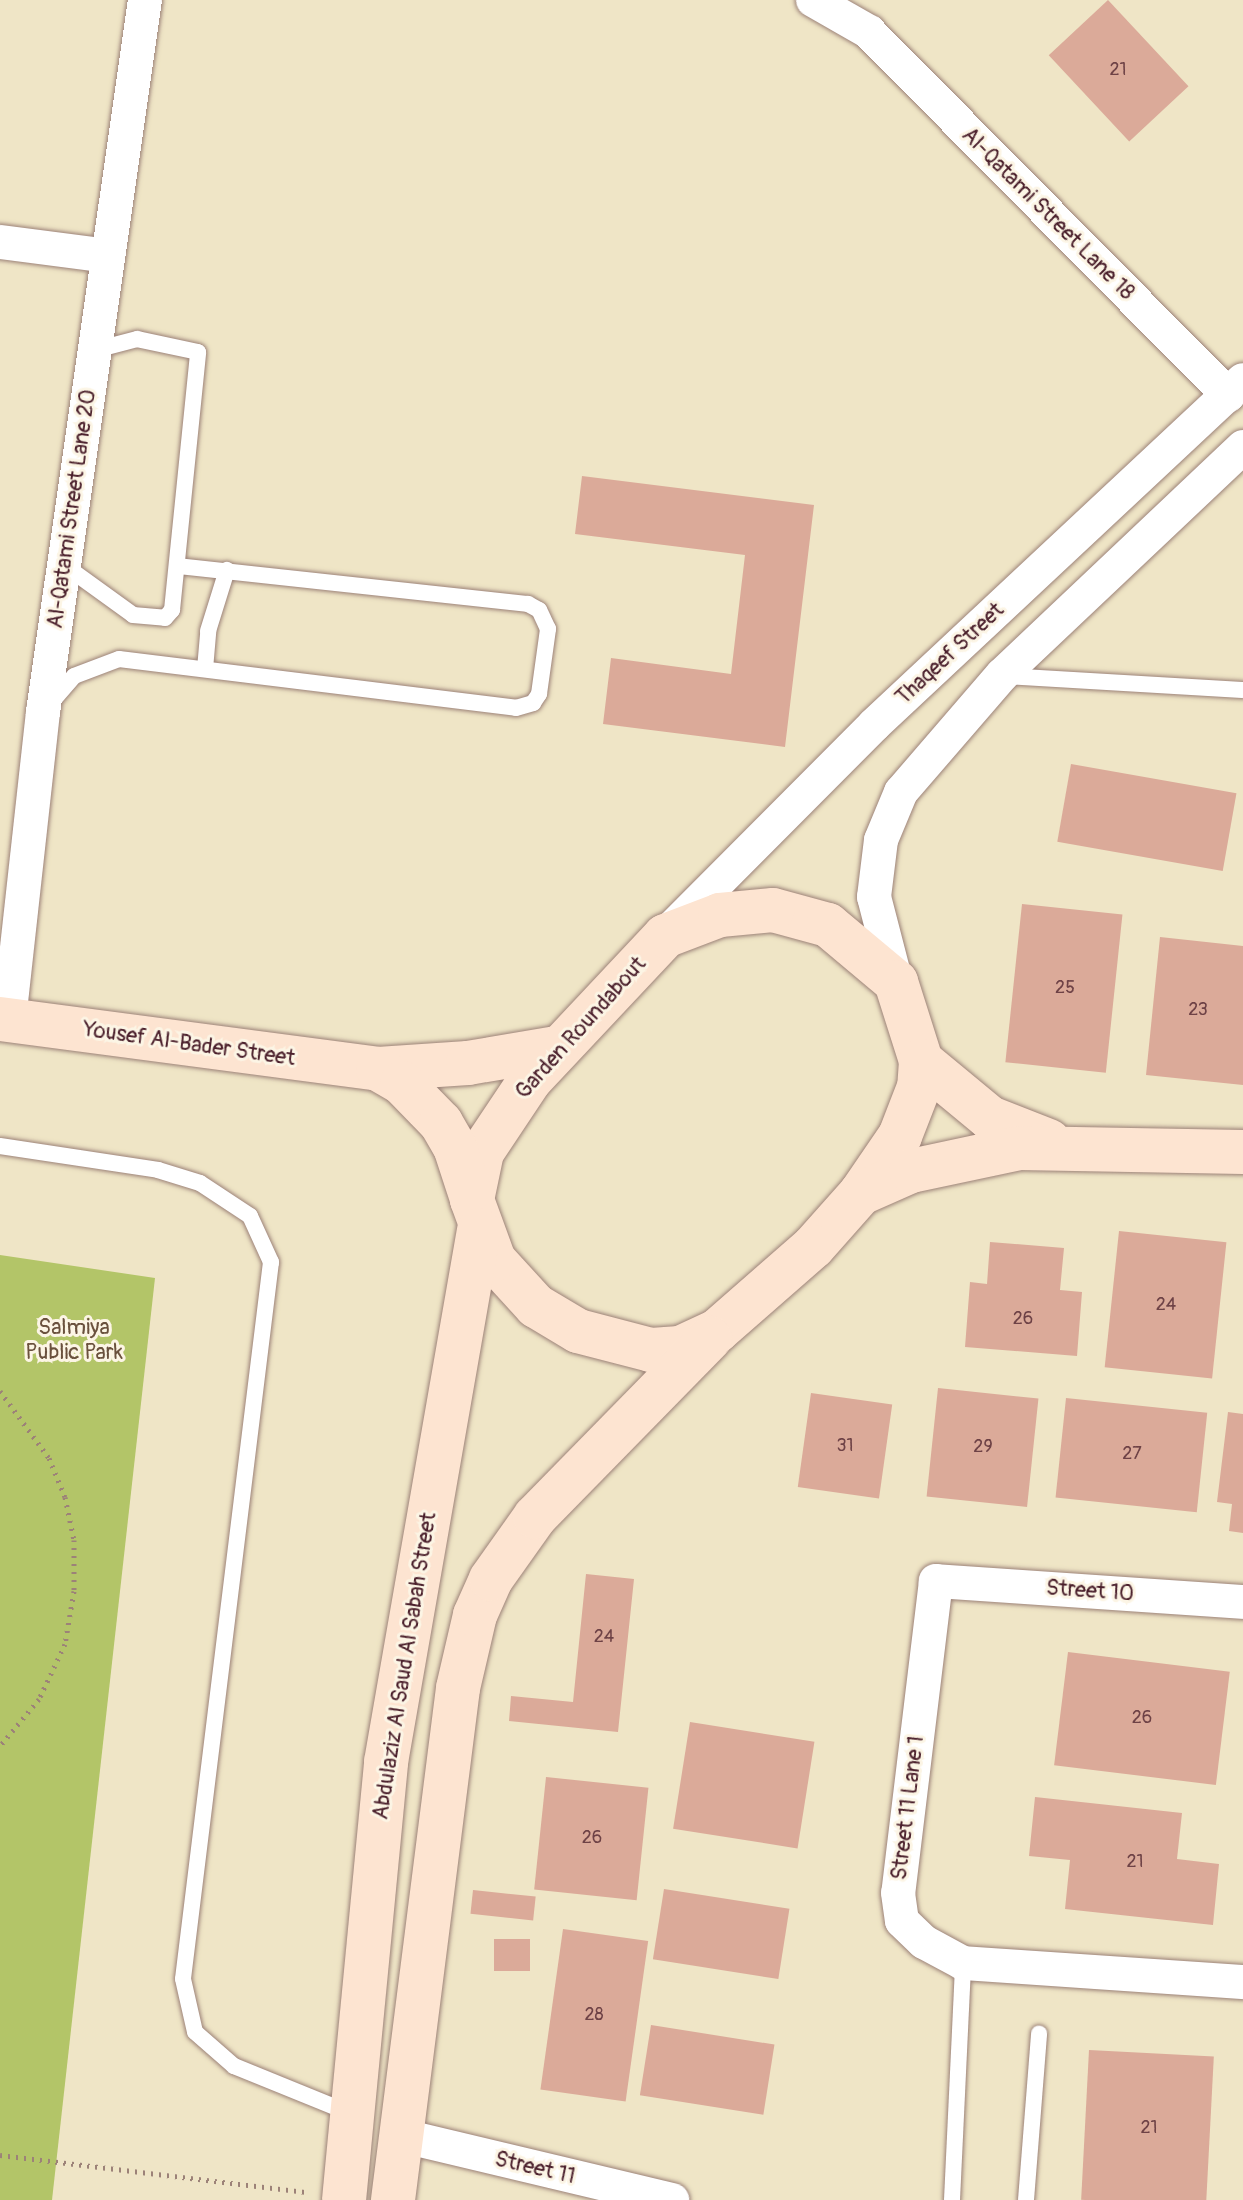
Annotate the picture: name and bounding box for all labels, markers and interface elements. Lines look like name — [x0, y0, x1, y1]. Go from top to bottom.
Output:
house number: 21 — [1109, 59, 1127, 81]
street label: Al-Qatami Street Lane 18 — [956, 122, 1140, 306]
street label: Al-Qatami Street Lane 20 — [42, 388, 102, 630]
street label: Thaqeef Street — [890, 597, 1010, 711]
street label: Garden Roundabout — [510, 951, 652, 1105]
house number: 25 — [1055, 977, 1075, 999]
house number: 23 — [1188, 999, 1208, 1021]
street label: Yousef Al-Bader Street — [81, 1016, 297, 1072]
house number: 24 — [1156, 1294, 1176, 1316]
house number: 26 — [1013, 1308, 1033, 1330]
park label: Salmiya Public Park — [25, 1314, 123, 1366]
house number: 31 — [836, 1435, 854, 1457]
house number: 29 — [973, 1436, 993, 1458]
house number: 27 — [1122, 1443, 1142, 1465]
street label: Abdulaziz Al Saud Al Sabah Street — [368, 1511, 442, 1821]
street label: Street 10 — [1045, 1575, 1135, 1607]
house number: 24 — [594, 1626, 614, 1648]
house number: 26 — [1132, 1707, 1152, 1729]
street label: Street 11 Lane 1 — [886, 1734, 930, 1882]
house number: 26 — [582, 1827, 602, 1849]
house number: 21 — [1126, 1851, 1144, 1873]
house number: 28 — [584, 2004, 604, 2026]
house number: 21 — [1140, 2117, 1158, 2139]
street label: Street 11 — [492, 2146, 578, 2190]

